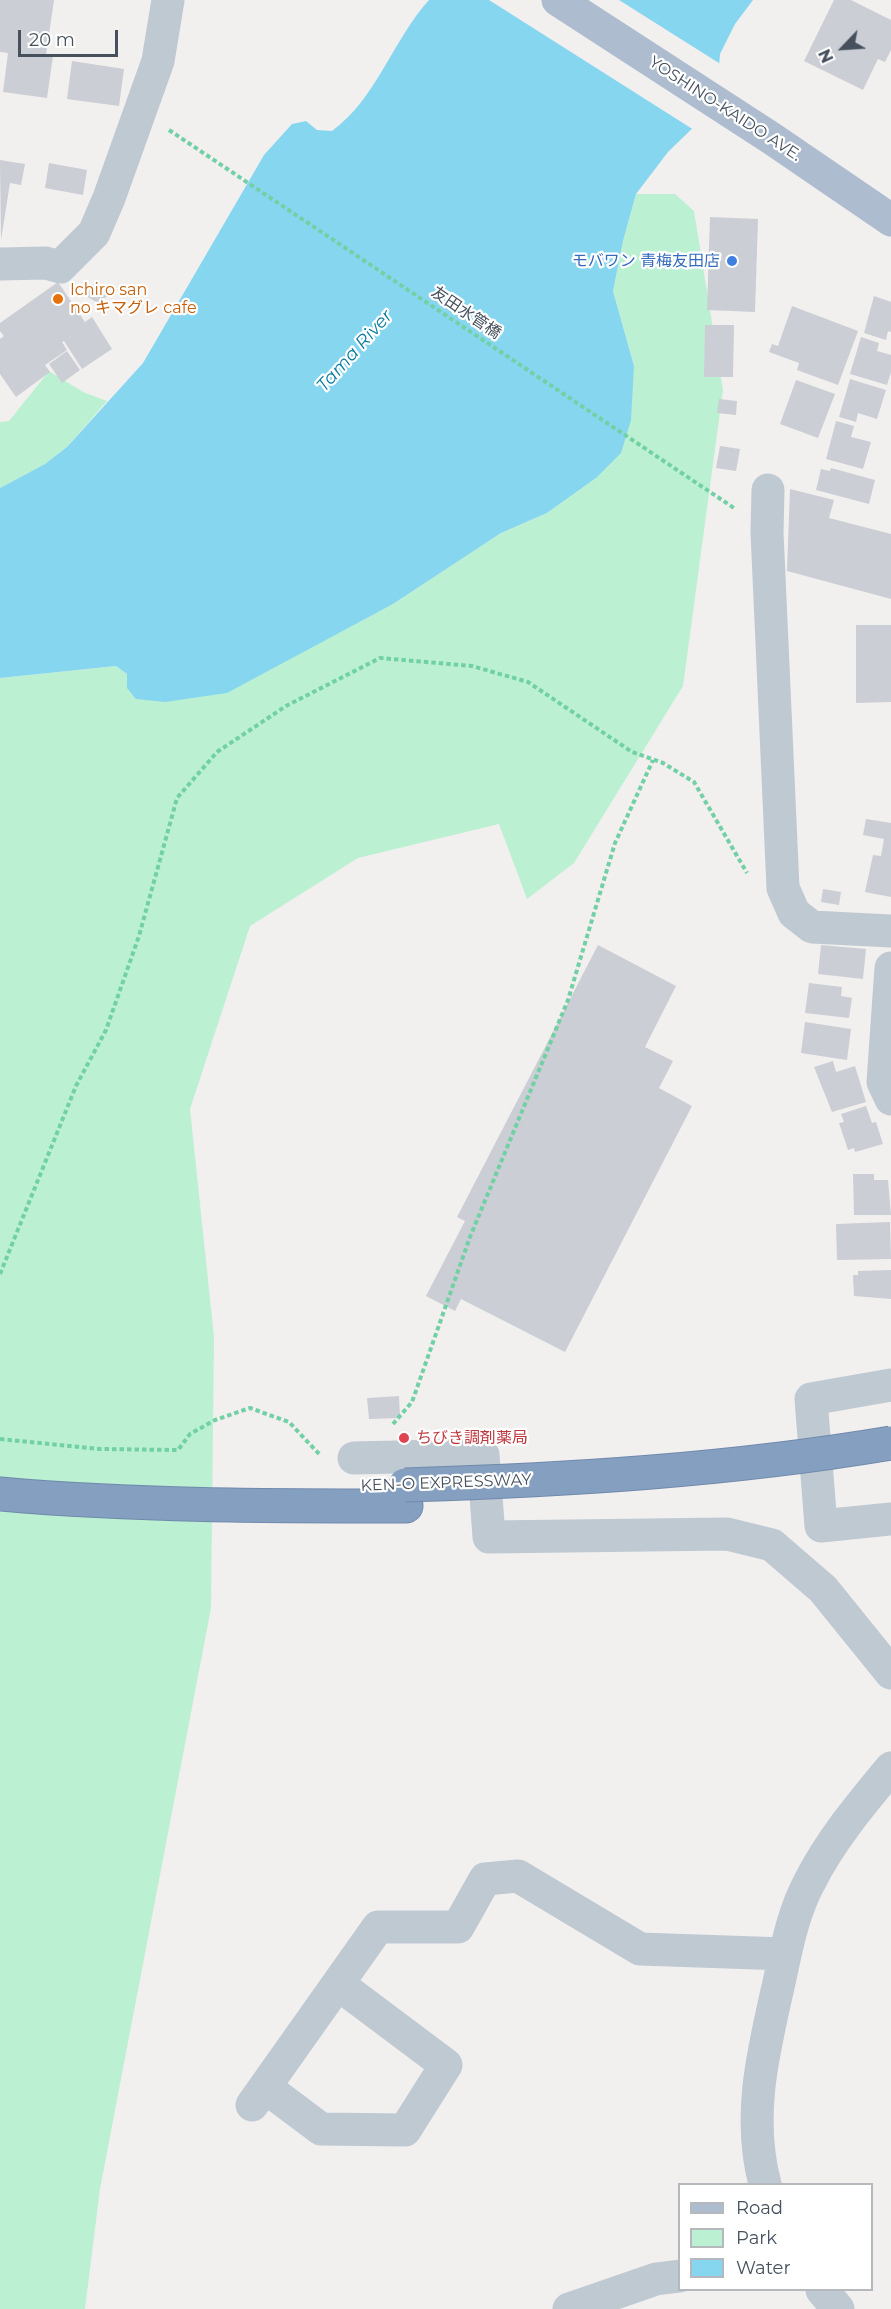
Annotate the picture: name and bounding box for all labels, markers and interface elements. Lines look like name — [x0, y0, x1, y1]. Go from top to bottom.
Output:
scale bar — [21, 18, 122, 56]
north arrow — [813, 18, 873, 78]
text: 20 m — [29, 29, 75, 51]
text: N — [815, 46, 838, 66]
street label: YOSHINO-KAIDO AVE. — [645, 53, 805, 165]
place label: モバワン 青梅友田店 — [572, 251, 720, 271]
marker: モバワン 青梅友田店 — [725, 254, 739, 268]
place label: Ichiro san no キマグレ cafe — [70, 280, 197, 318]
street label: 友田水管橋 — [427, 283, 505, 343]
marker: Ichiro san no キマグレ cafe — [51, 292, 65, 306]
water label: Tama River — [313, 306, 397, 396]
place label: ちびき調剤薬局 — [416, 1428, 528, 1448]
marker: ちびき調剤薬局 — [397, 1431, 411, 1445]
street label: KEN-O EXPRESSWAY — [360, 1470, 532, 1496]
legend — [678, 2183, 873, 2291]
text: Road — [736, 2197, 783, 2219]
text: Park — [736, 2227, 777, 2249]
text: Water — [736, 2257, 791, 2279]

